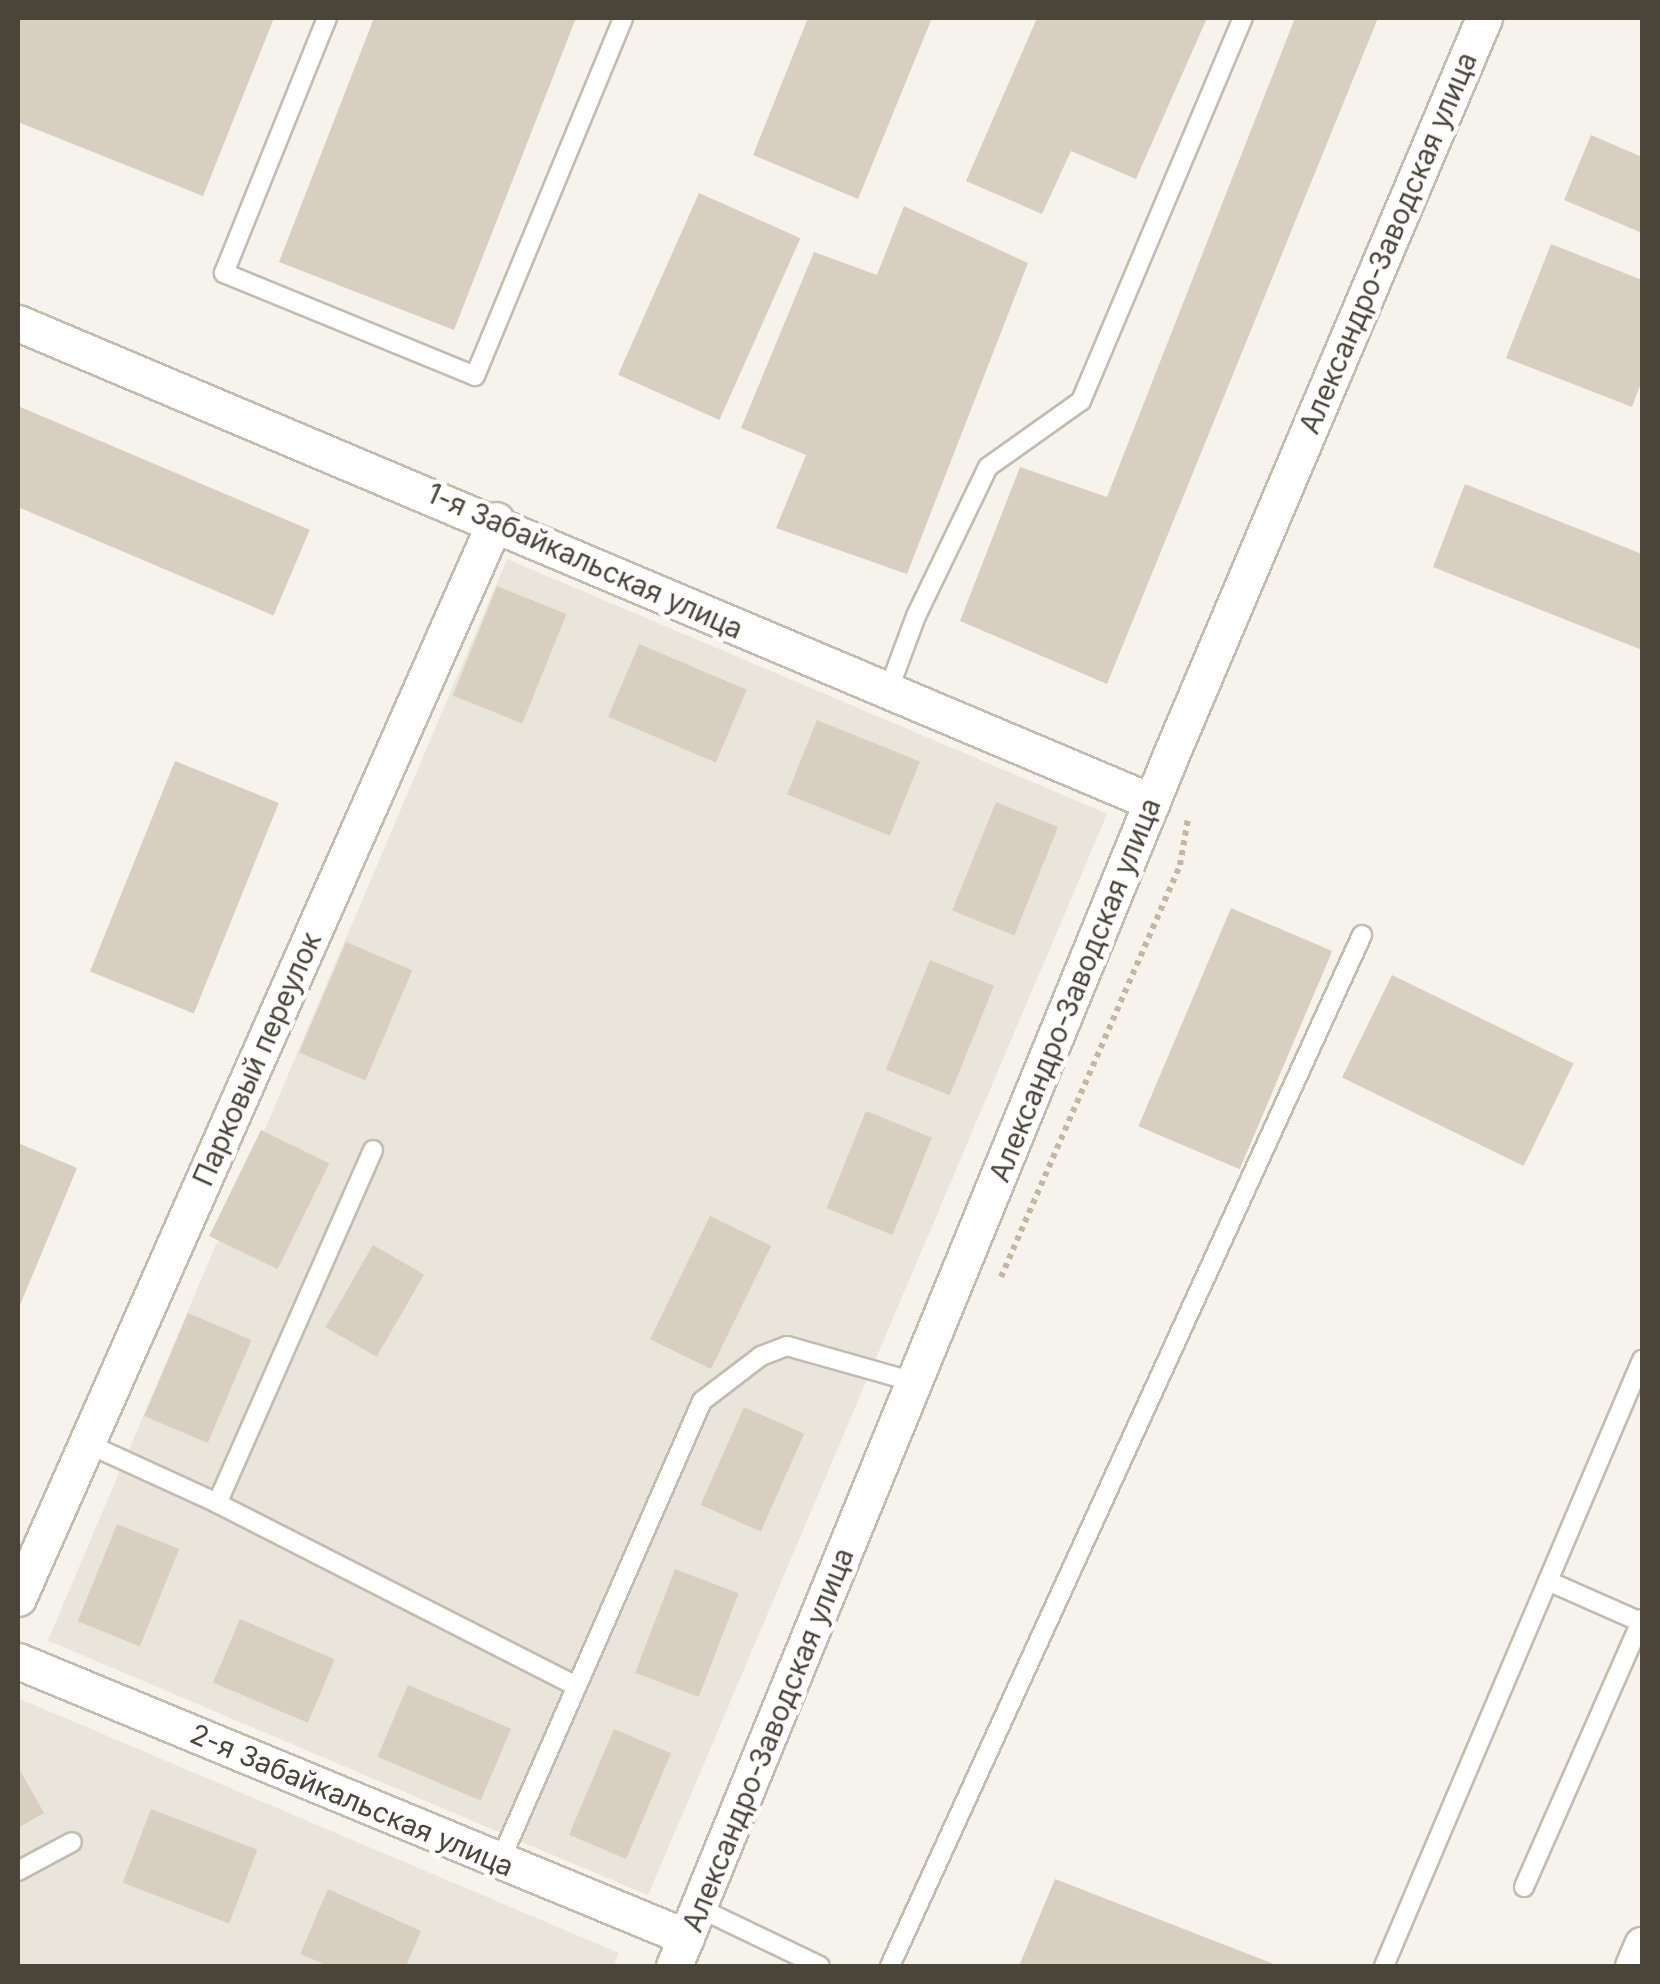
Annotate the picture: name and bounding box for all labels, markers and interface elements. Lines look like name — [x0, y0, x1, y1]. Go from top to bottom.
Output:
street label: Александро-Заводская улица — [1292, 47, 1484, 439]
street label: 1-я Забайкальская улица — [422, 476, 748, 646]
street label: Александро-Заводская улица — [982, 793, 1168, 1187]
street label: Парковый переулок — [186, 927, 328, 1191]
street label: Александро-Заводская улица — [675, 1543, 861, 1937]
street label: 2-я Забайкальская улица — [185, 1717, 519, 1883]

